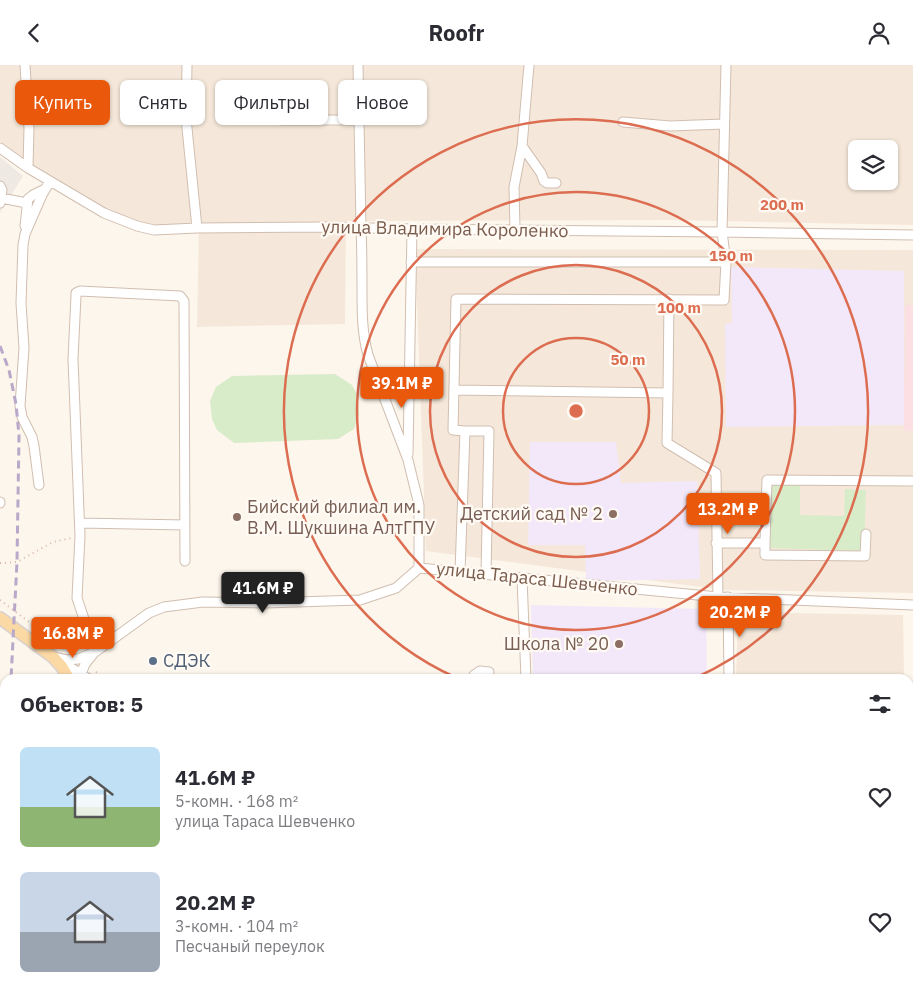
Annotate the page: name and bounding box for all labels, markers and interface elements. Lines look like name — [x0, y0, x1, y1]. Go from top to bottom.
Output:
text: Roofr — [428, 18, 485, 47]
icon: back — [20, 19, 48, 47]
icon: person — [865, 19, 893, 47]
chip: Купить — [15, 80, 110, 125]
chip: Снять — [120, 80, 205, 125]
chip: Фильтры — [215, 80, 328, 125]
chip: Новое — [338, 80, 427, 125]
map controls — [848, 140, 898, 190]
button: layers — [848, 140, 898, 190]
text: 200 m — [760, 195, 804, 214]
street label: улица Владимира Короленко — [321, 215, 569, 242]
text: 150 m — [709, 246, 753, 265]
text: 100 m — [657, 298, 701, 317]
text: 50 m — [611, 350, 645, 369]
pin: 39.1M ₽ — [356, 367, 448, 409]
text: 39.1M ₽ — [371, 373, 433, 393]
centre of rings — [567, 402, 585, 420]
pin: 13.2M ₽ — [682, 493, 774, 535]
place label: Бийский филиал им. В.М. Шукшина АлтГПУ — [247, 495, 436, 539]
text: 13.2M ₽ — [697, 499, 759, 519]
place label: Детский сад № 2 — [460, 502, 603, 525]
marker: Детский сад № 2 — [607, 508, 619, 520]
marker: Бийский филиал им. В.М. Шукшина АлтГПУ — [231, 511, 243, 523]
street label: улица Тараса Шевченко — [435, 556, 639, 601]
pin: 41.6M ₽ — [217, 571, 309, 614]
text: 41.6M ₽ — [232, 578, 294, 598]
pin: 20.2M ₽ — [694, 595, 786, 638]
text: 20.2M ₽ — [709, 602, 771, 622]
pin: 16.8M ₽ — [27, 617, 119, 659]
text: 16.8M ₽ — [42, 623, 104, 643]
place label: Школа № 20 — [504, 632, 609, 655]
marker: Школа № 20 — [613, 638, 625, 650]
place label: СДЭК — [163, 649, 211, 672]
marker: СДЭК — [147, 655, 159, 667]
text: Объектов: 5 — [20, 690, 143, 718]
icon: filters — [866, 690, 894, 718]
text: 41.6M ₽ — [175, 763, 255, 791]
icon: home — [60, 767, 120, 827]
icon: heart — [866, 783, 894, 811]
text: 5-комн. · 168 m² — [175, 791, 298, 811]
text: улица Тараса Шевченко — [175, 811, 355, 831]
text: 20.2M ₽ — [175, 888, 255, 916]
icon: home — [60, 892, 120, 952]
icon: heart — [866, 908, 894, 936]
text: 3-комн. · 104 m² — [175, 916, 298, 936]
text: Песчаный переулок — [175, 936, 325, 956]

